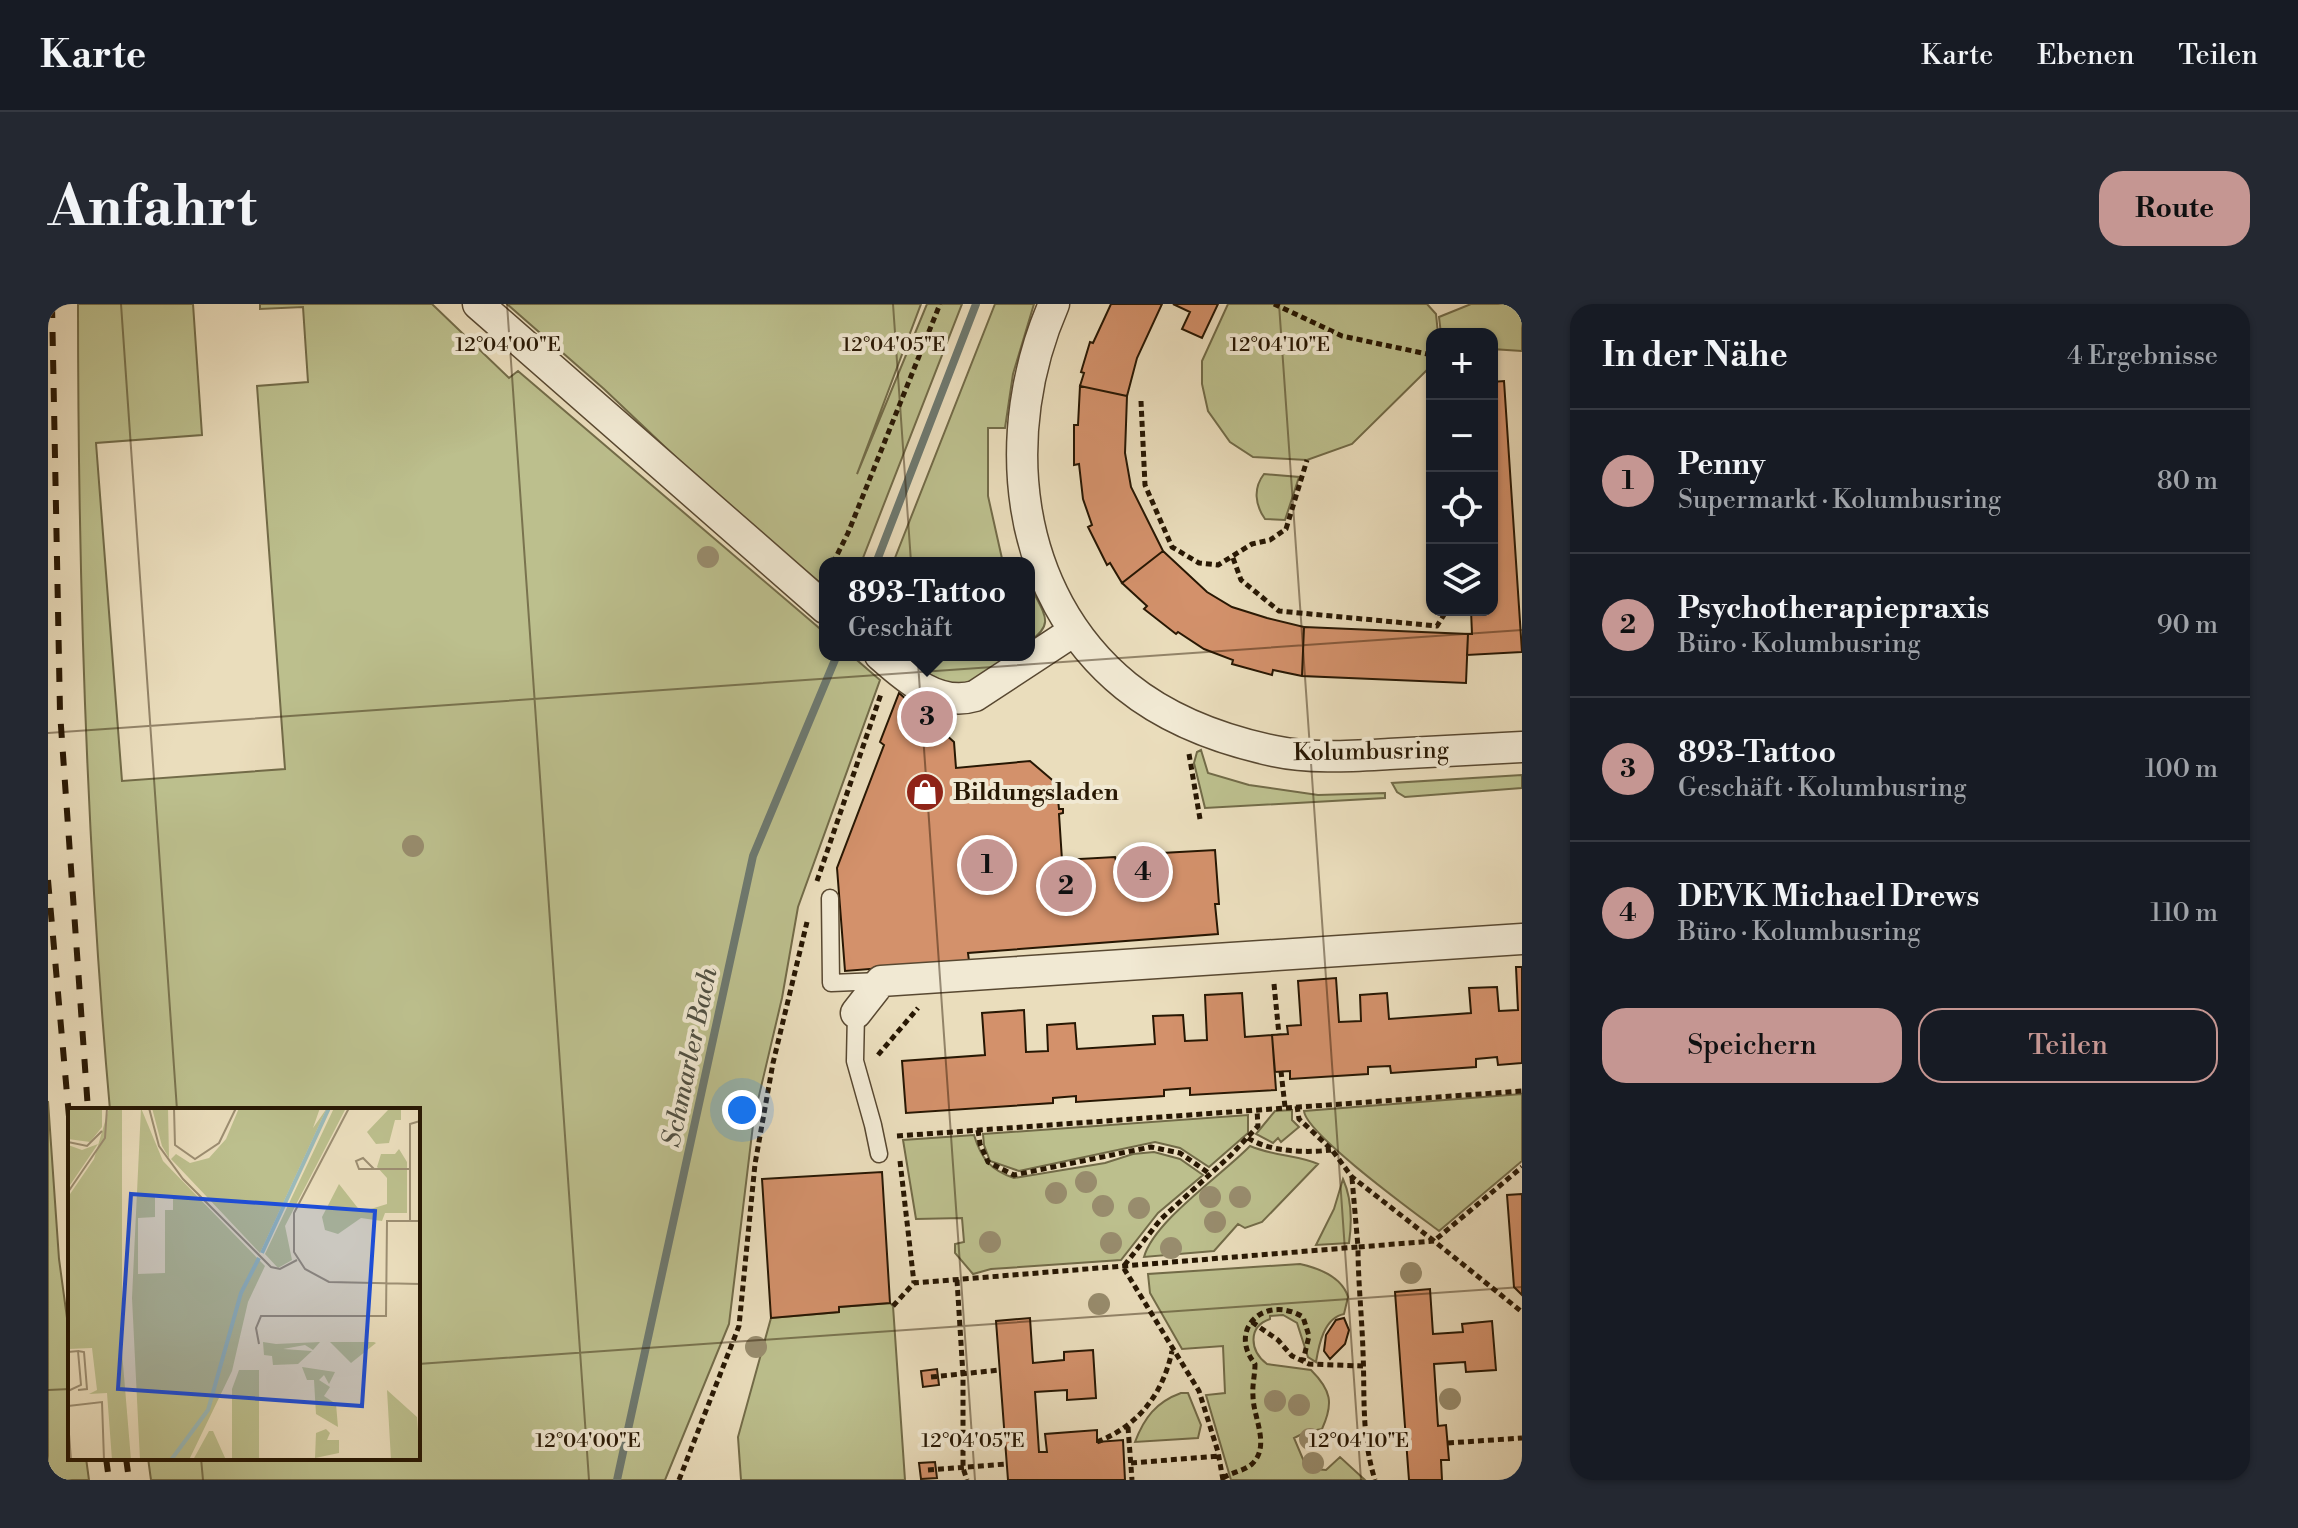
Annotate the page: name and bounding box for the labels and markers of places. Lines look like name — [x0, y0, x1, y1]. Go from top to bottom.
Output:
pin: 3 — [901, 687, 953, 747]
shop icon: Bildungsladen — [904, 771, 946, 813]
place label: Bildungsladen — [953, 778, 1119, 808]
pin: 1 — [961, 835, 1013, 895]
pin: 4 — [1117, 842, 1169, 902]
pin: 2 — [1040, 856, 1092, 916]

